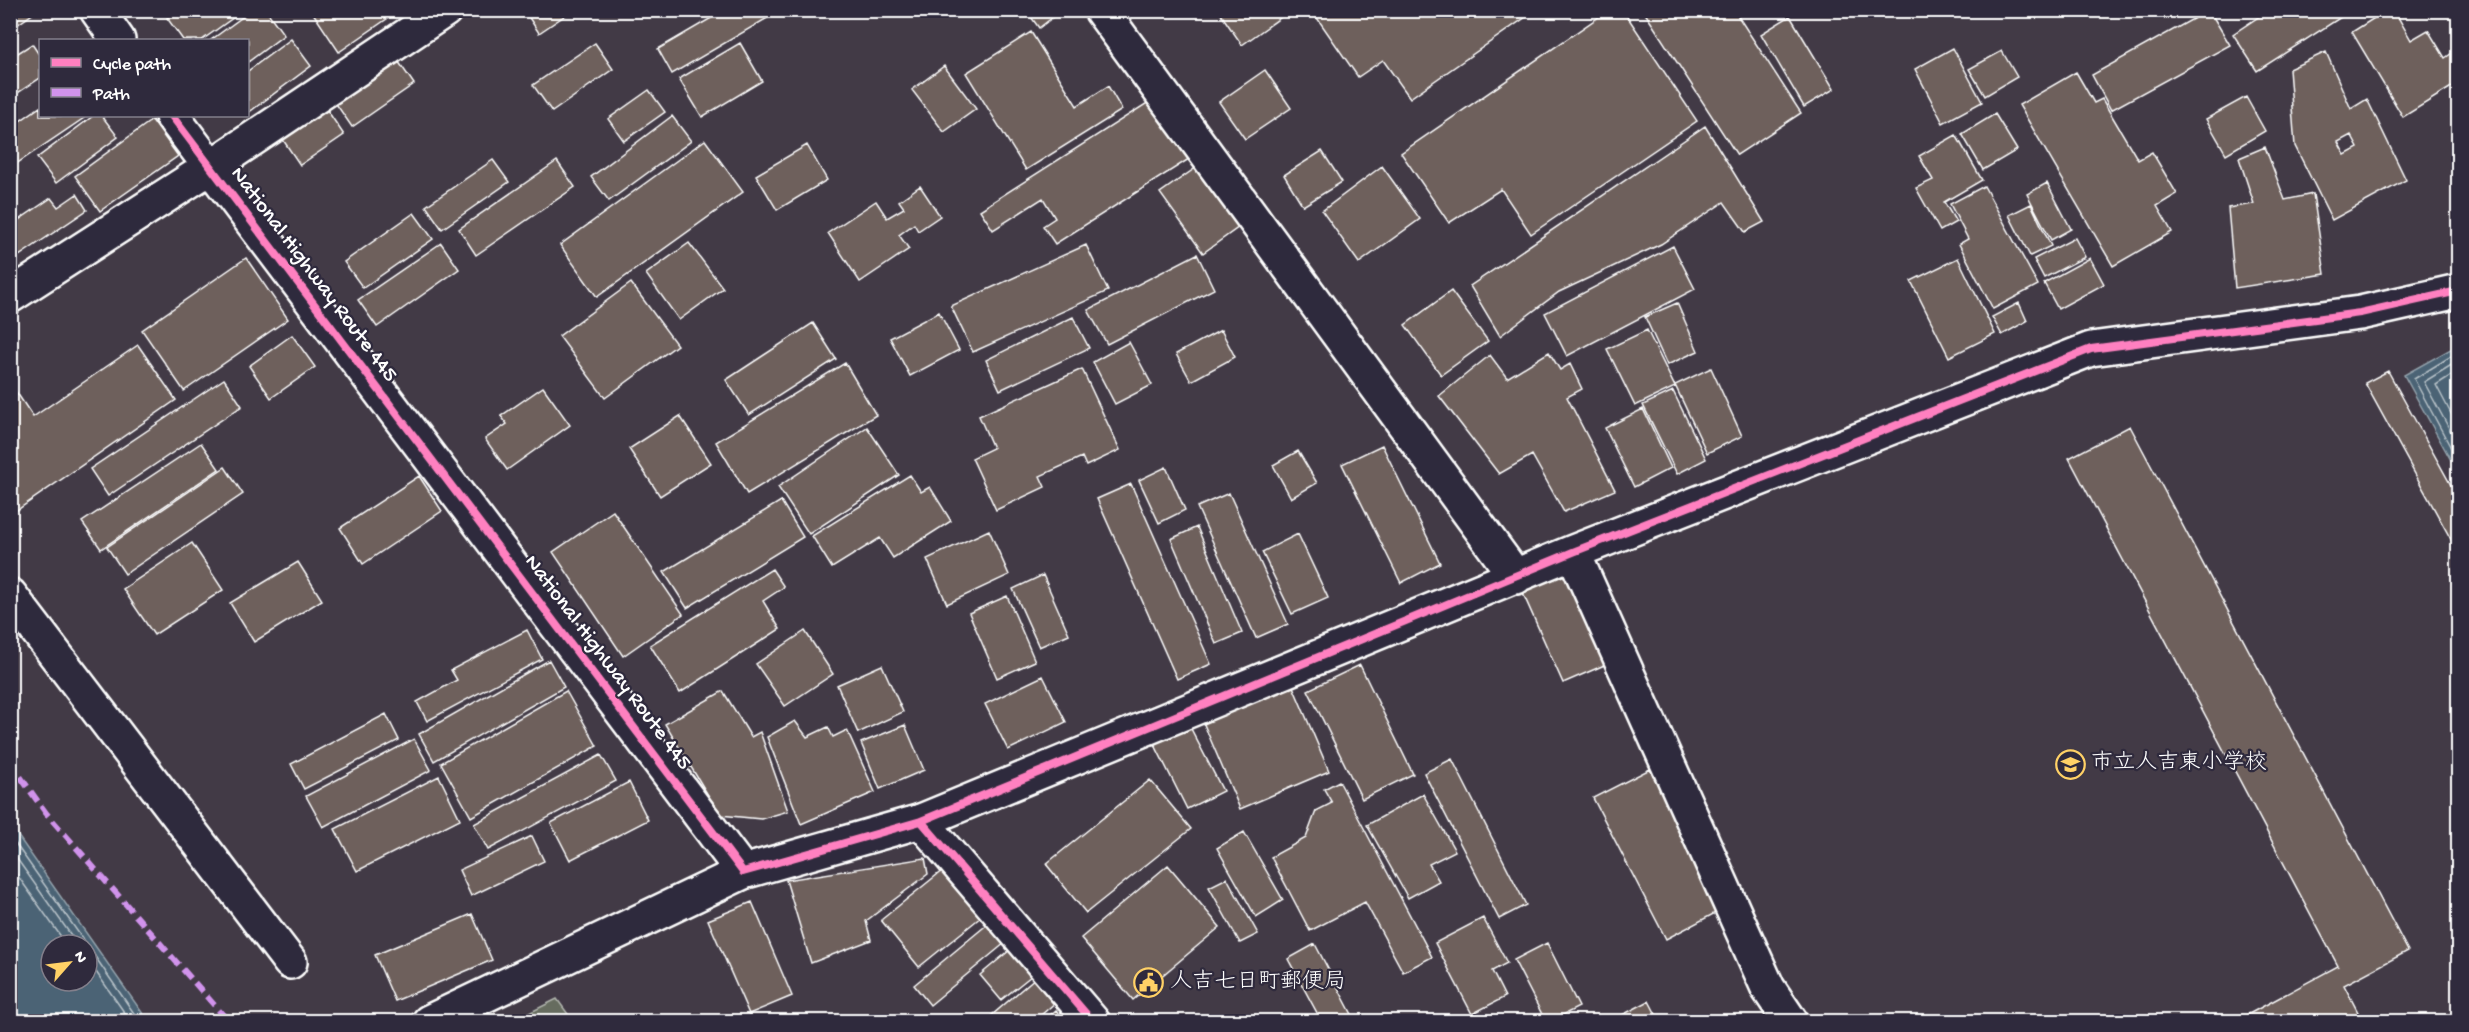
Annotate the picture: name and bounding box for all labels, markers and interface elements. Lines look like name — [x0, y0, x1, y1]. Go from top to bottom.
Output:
legend — [39, 39, 249, 117]
text: Cycle path — [93, 55, 171, 76]
text: Path — [92, 85, 130, 106]
street label: National Highway Route 445 — [224, 162, 402, 388]
street label: National Highway Route 445 — [518, 550, 696, 776]
school or university icon: 市立人吉東小学校 — [2054, 748, 2086, 780]
place label: 市立人吉東小学校 — [2091, 750, 2267, 777]
north arrow — [39, 933, 99, 993]
text: N — [68, 949, 90, 967]
public building icon: 人吉七日町郵便局 — [1133, 967, 1165, 999]
place label: 人吉七日町郵便局 — [1170, 969, 1346, 996]

